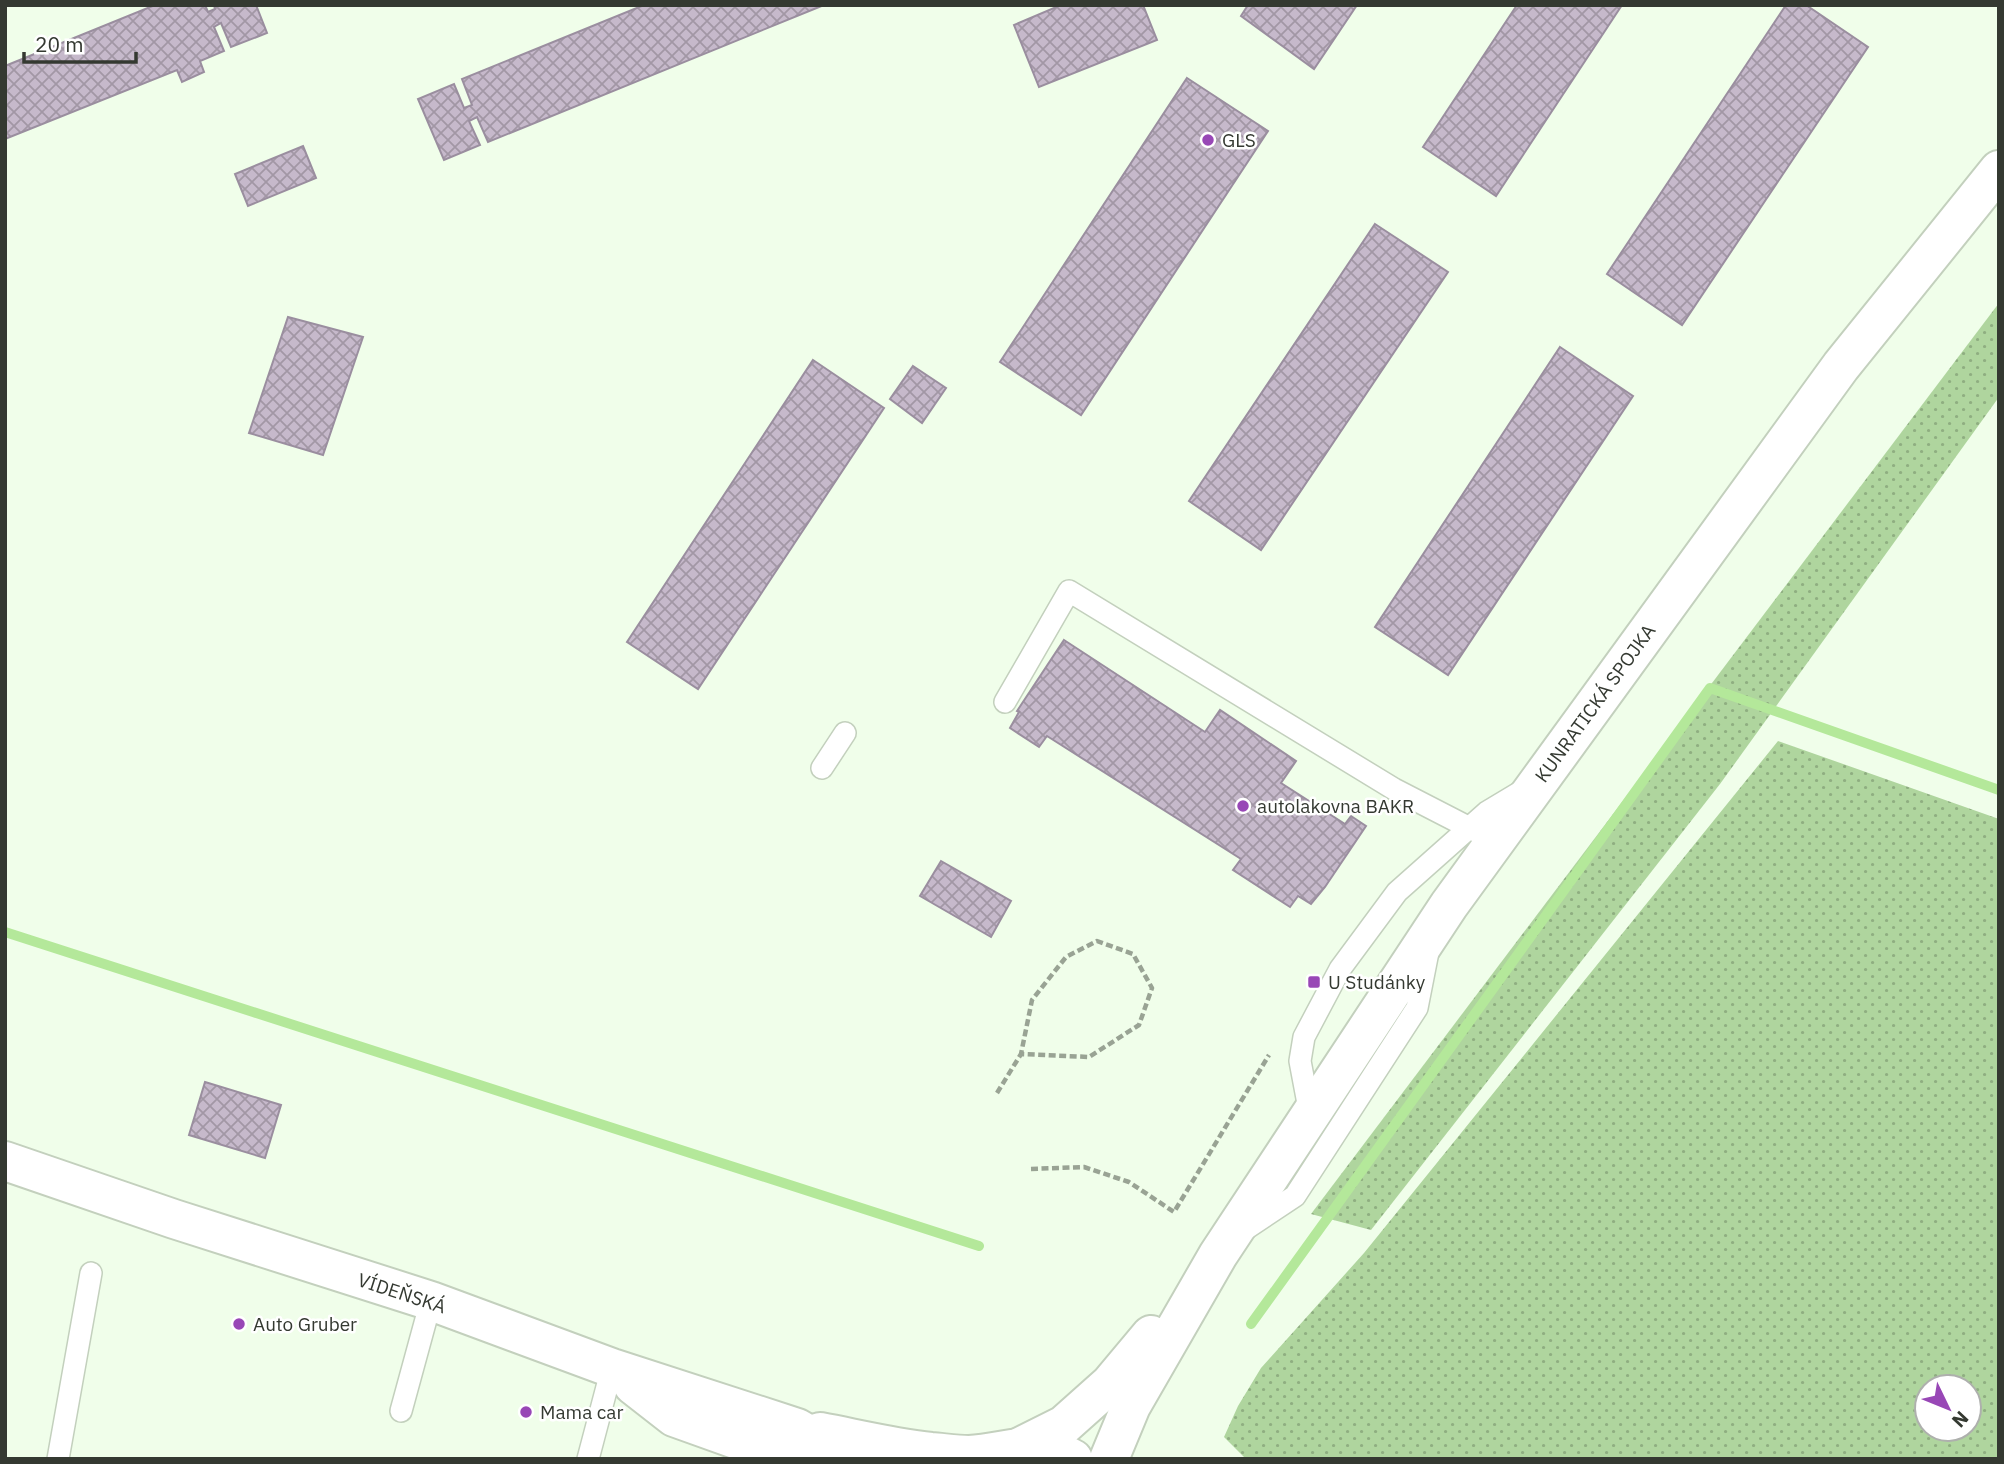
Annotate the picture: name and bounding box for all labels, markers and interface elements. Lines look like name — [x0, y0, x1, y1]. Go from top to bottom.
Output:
scale bar — [24, 21, 136, 65]
text: 20 m — [35, 30, 84, 58]
place label: GLS — [1222, 128, 1256, 152]
marker: GLS — [1200, 132, 1216, 148]
street label: KUNRATICKÁ SPOJKA — [1529, 619, 1661, 787]
place label: autolakovna BAKR — [1257, 794, 1414, 818]
marker: autolakovna BAKR — [1235, 798, 1251, 814]
place label: U Studánky — [1328, 970, 1426, 994]
marker: U Studánky — [1306, 974, 1322, 990]
street label: VÍDEŇSKÁ — [355, 1267, 449, 1319]
place label: Auto Gruber — [253, 1312, 357, 1336]
marker: Auto Gruber — [231, 1316, 247, 1332]
north arrow — [1913, 1373, 1983, 1443]
place label: Mama car — [540, 1400, 623, 1424]
marker: Mama car — [518, 1404, 534, 1420]
text: N — [1947, 1406, 1974, 1433]

